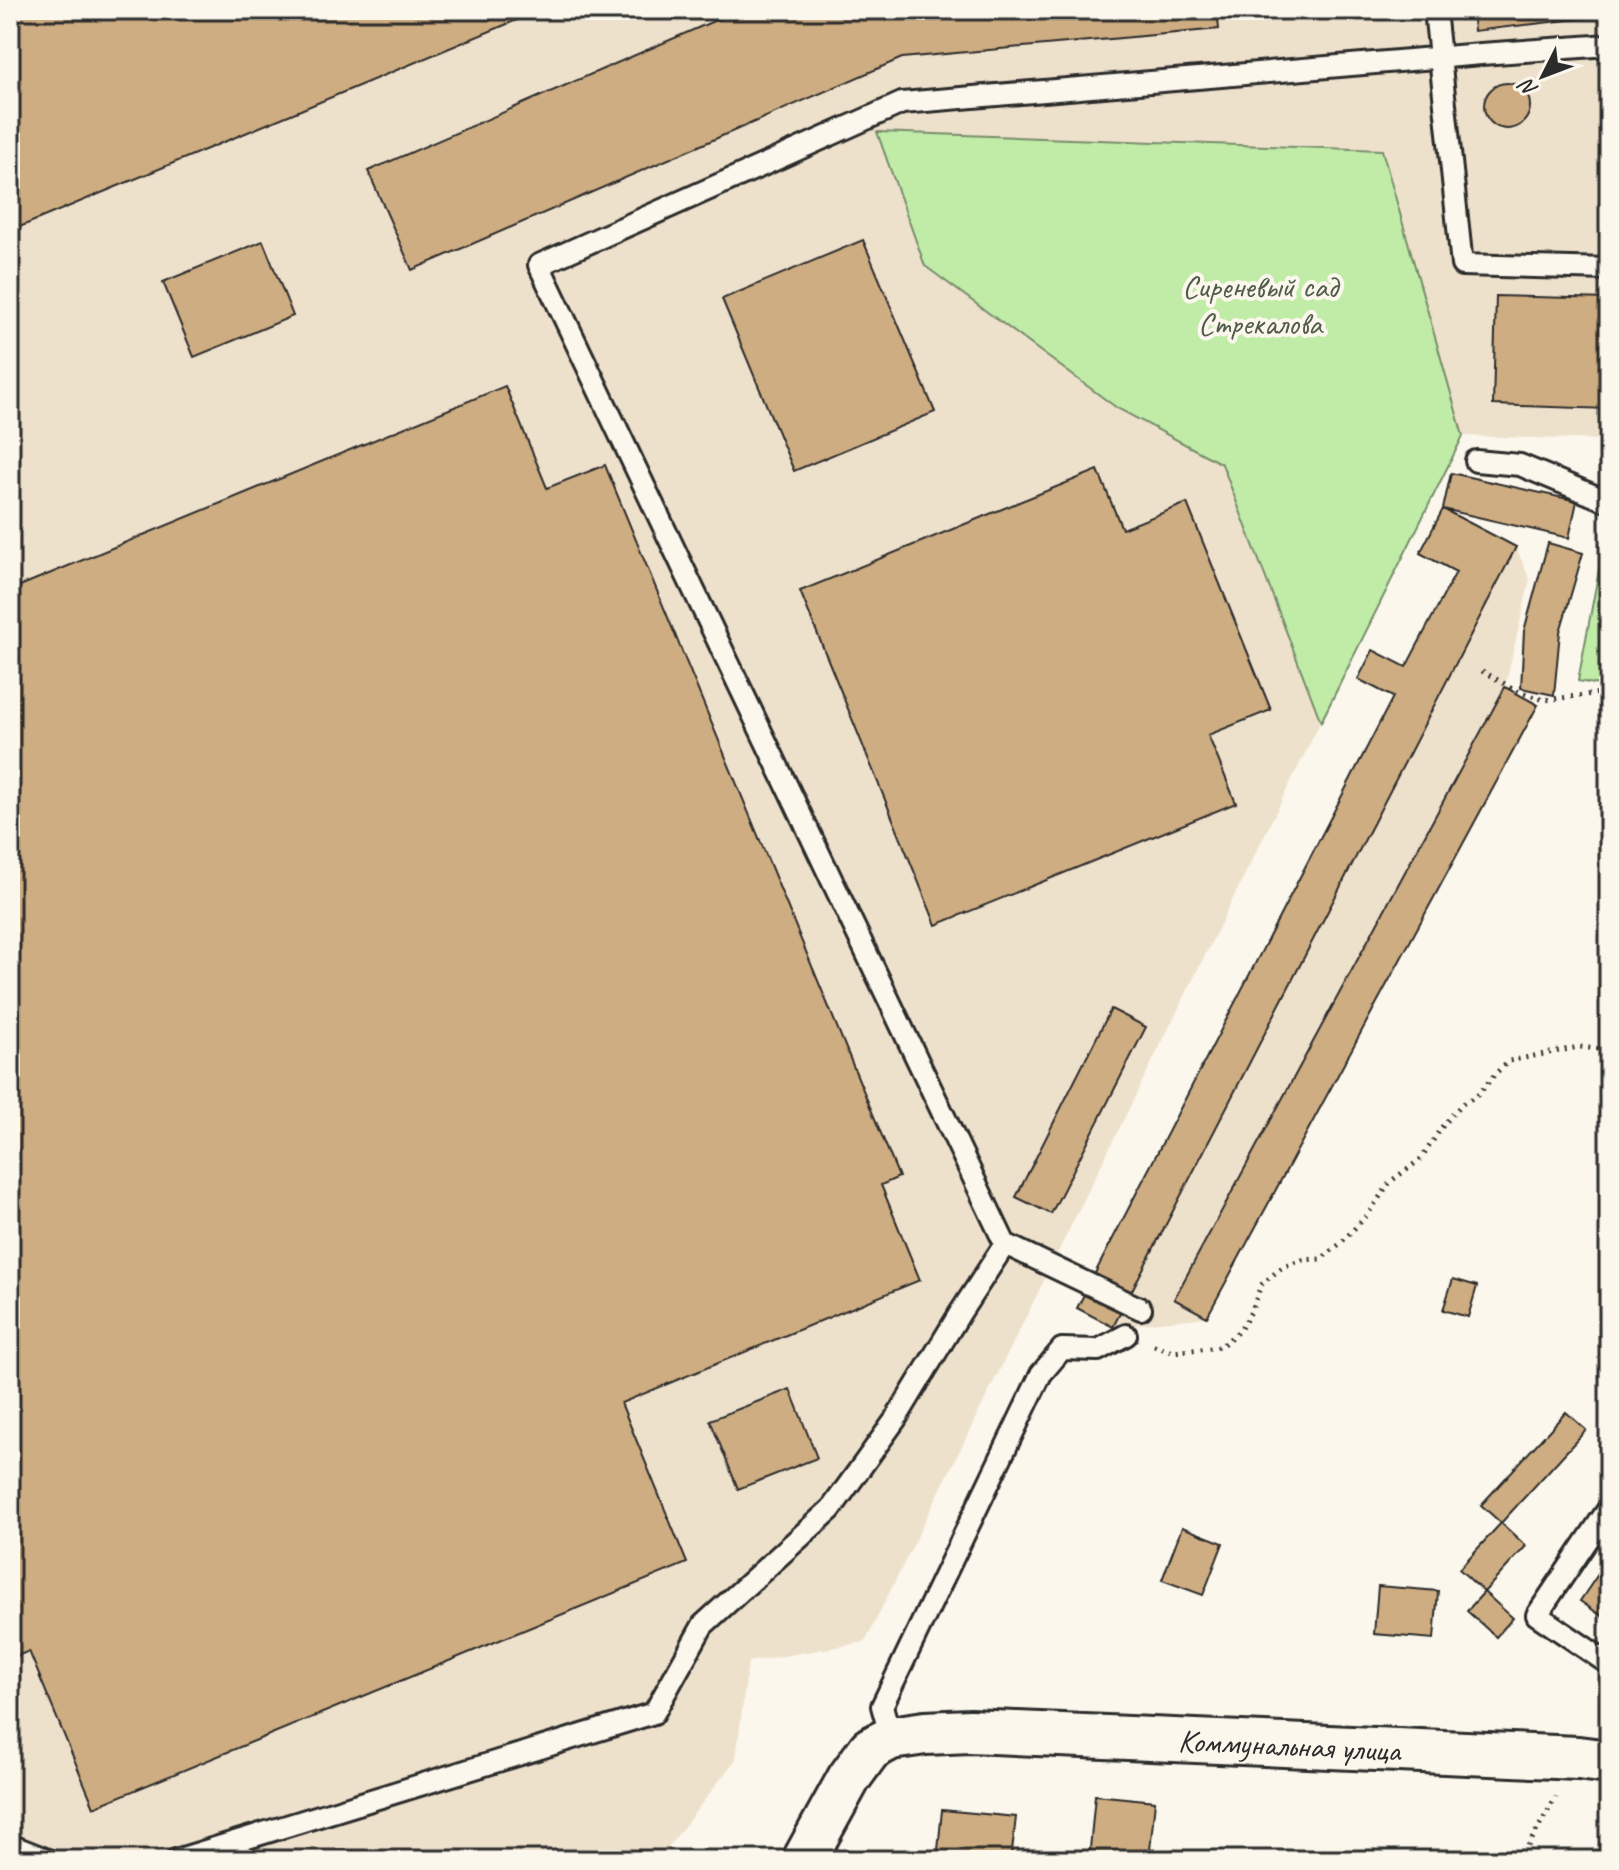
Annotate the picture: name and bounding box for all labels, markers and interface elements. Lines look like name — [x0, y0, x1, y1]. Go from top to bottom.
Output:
north arrow — [1503, 36, 1583, 116]
text: N — [1512, 72, 1544, 103]
park label: Сиреневый сад Стрекалова — [1182, 266, 1340, 344]
street label: Коммунальная улица — [1177, 1720, 1403, 1771]

